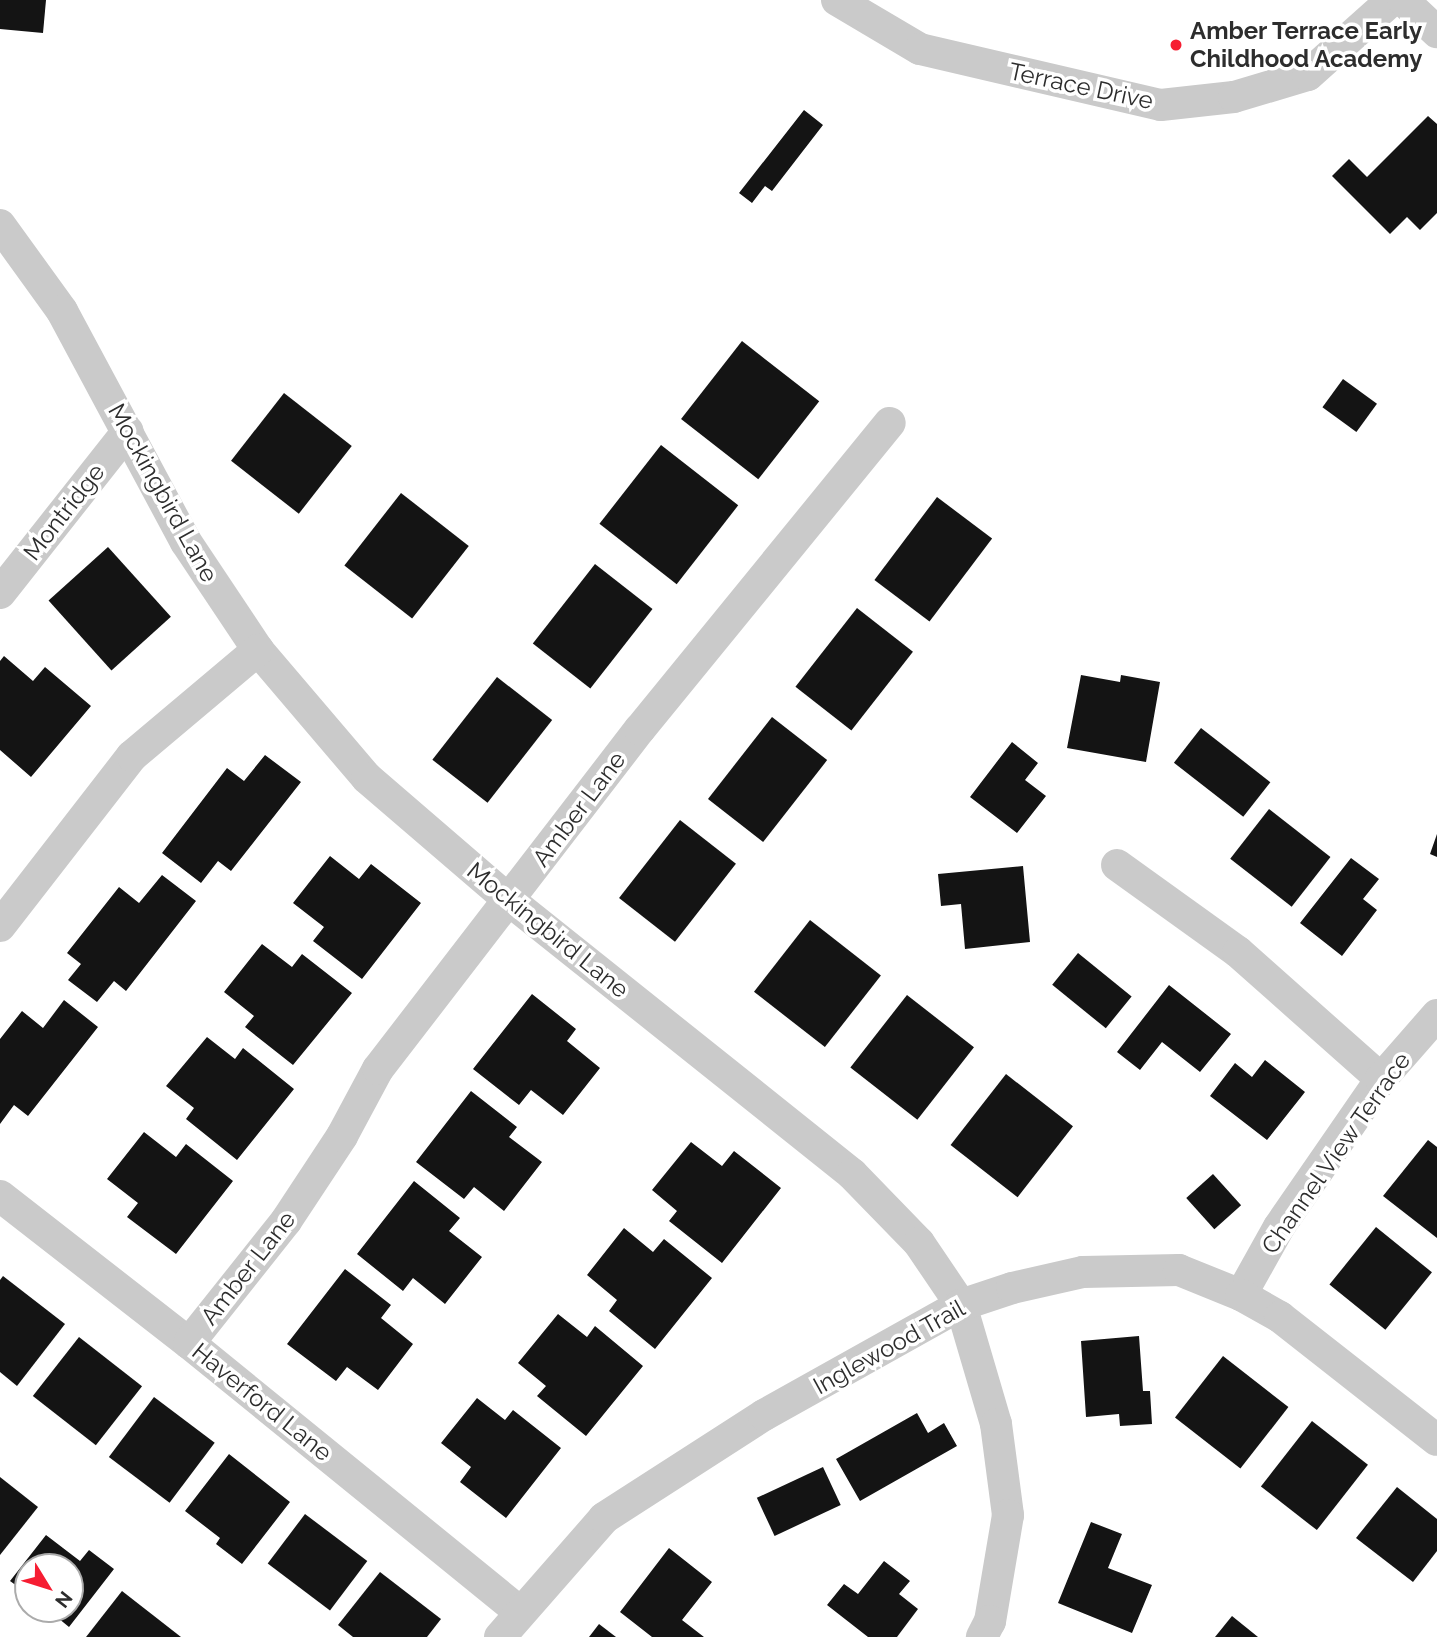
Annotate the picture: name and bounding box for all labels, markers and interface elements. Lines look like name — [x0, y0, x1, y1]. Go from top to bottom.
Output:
place label: Amber Terrace Early Childhood Academy — [1190, 17, 1423, 73]
marker: Amber Terrace Early Childhood Academy — [1168, 37, 1184, 53]
street label: Terrace Drive — [1006, 57, 1156, 115]
street label: Mockingbird Lane — [102, 399, 224, 587]
street label: Montridge — [17, 458, 111, 566]
street label: Amber Lane — [526, 746, 632, 872]
street label: Mockingbird Lane — [461, 856, 635, 1004]
street label: Channel View Terrace — [1255, 1046, 1417, 1260]
street label: Amber Lane — [195, 1205, 301, 1331]
street label: Inglewood Trail — [808, 1293, 970, 1401]
street label: Haverford Lane — [186, 1337, 338, 1467]
north arrow — [14, 1553, 84, 1623]
text: N — [51, 1587, 77, 1612]

